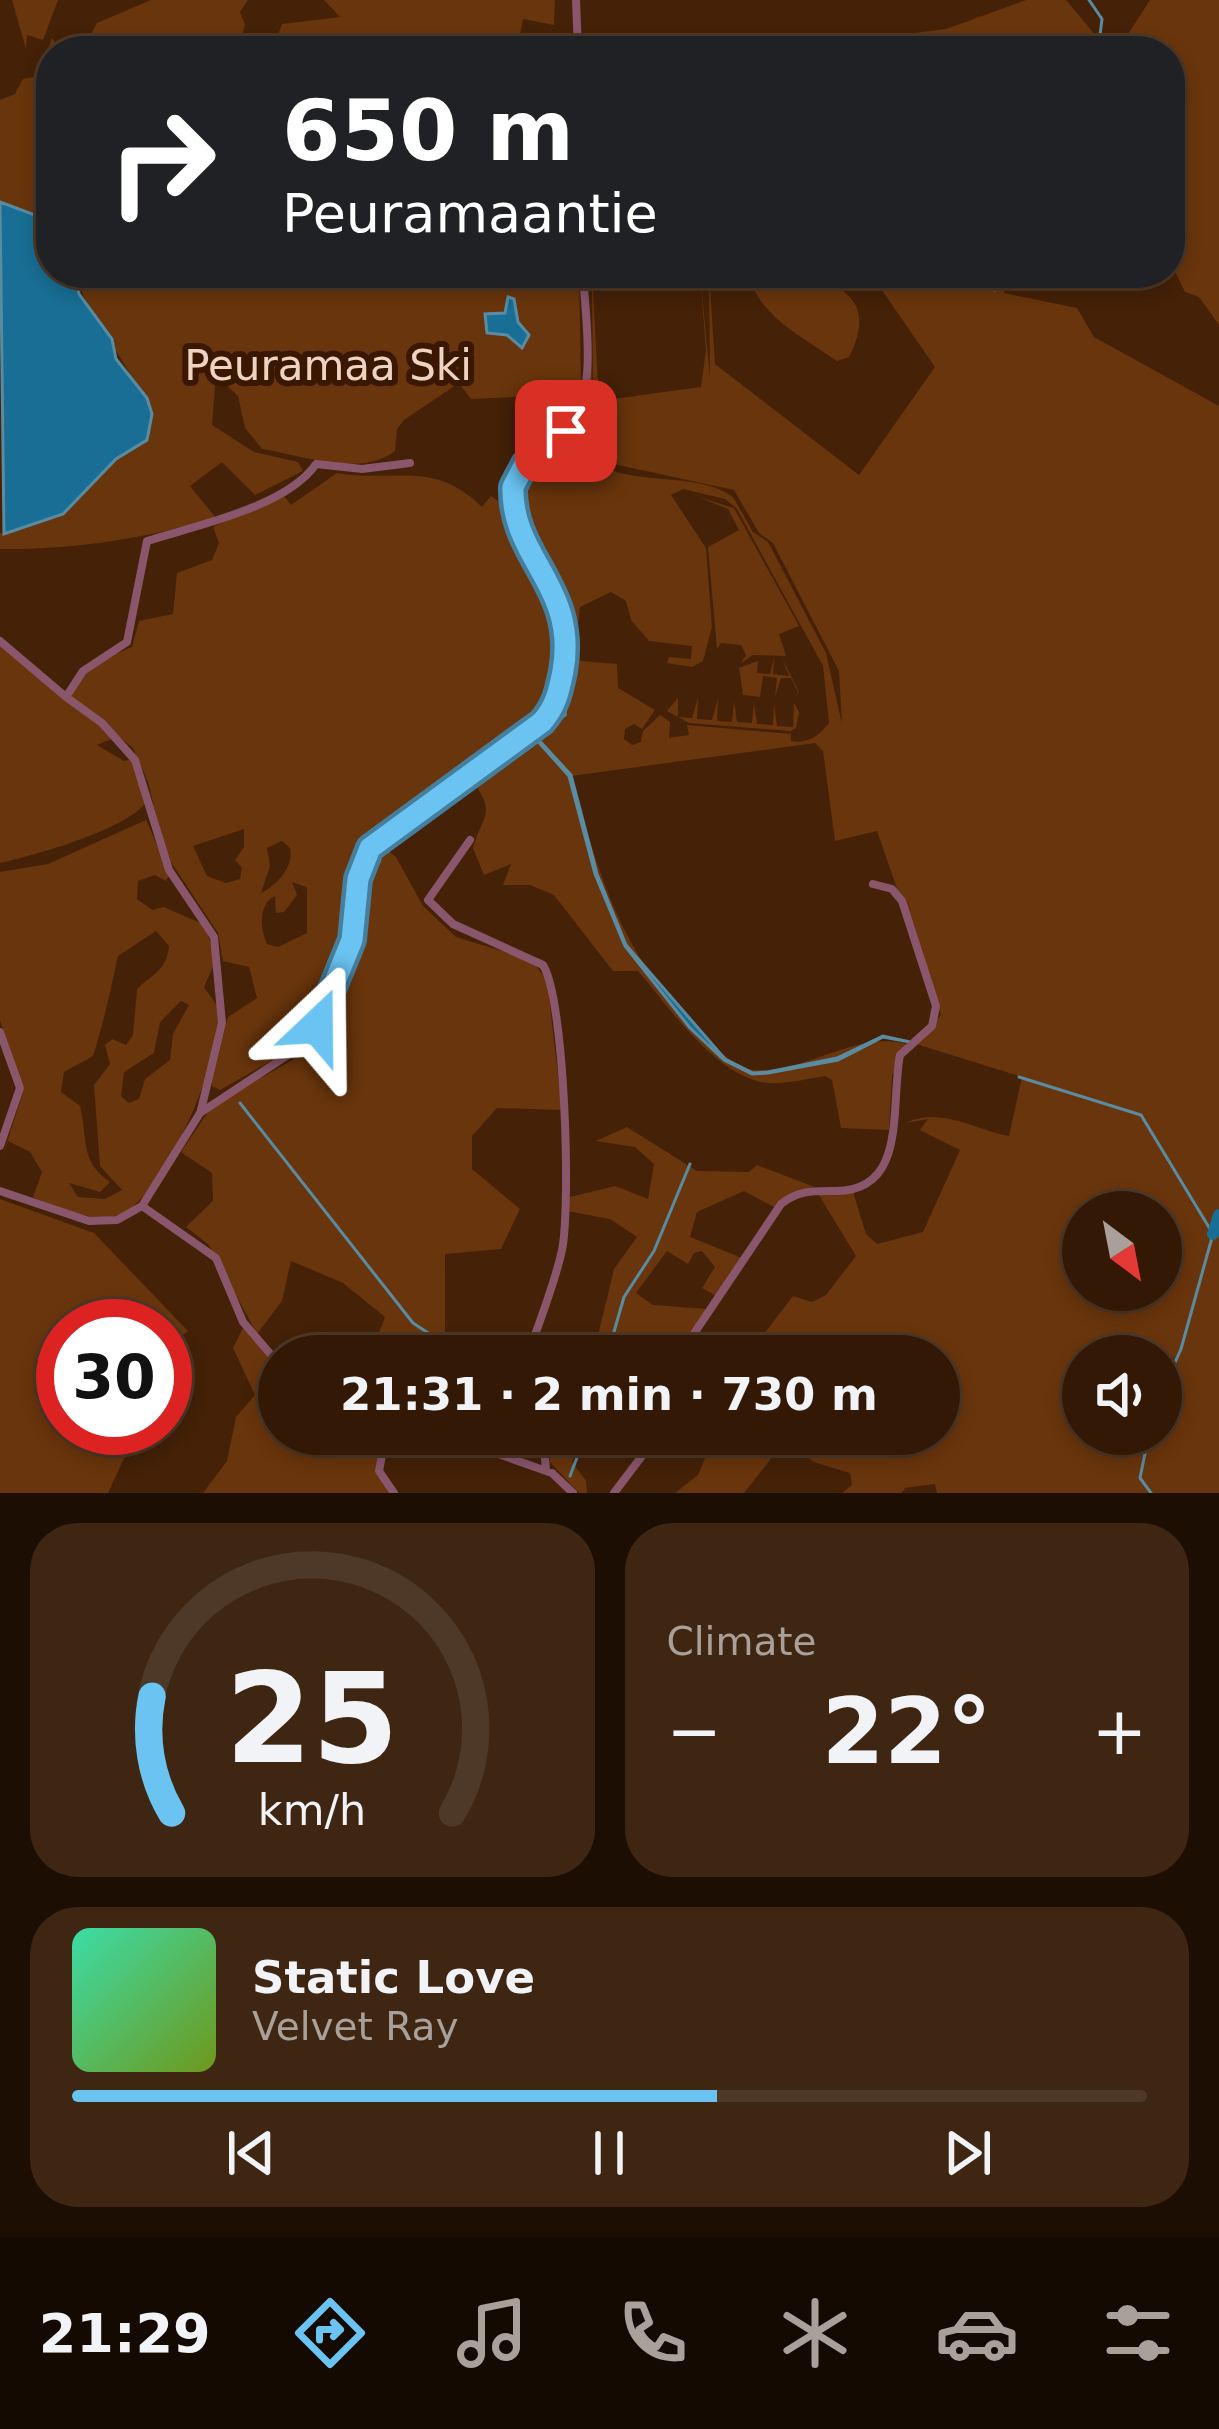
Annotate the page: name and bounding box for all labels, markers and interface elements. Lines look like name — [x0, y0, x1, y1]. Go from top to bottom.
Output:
text: 650 m — [282, 82, 574, 180]
icon: right — [84, 84, 240, 240]
text: Peuramaantie — [282, 182, 658, 245]
park label: Peuramaa Ski — [184, 341, 472, 390]
pin — [515, 380, 617, 482]
icon: arrive — [533, 398, 599, 464]
position arrow — [254, 963, 380, 1089]
north arrow — [1062, 1191, 1182, 1311]
map controls — [1062, 1191, 1182, 1455]
speed limit sign: 30 — [36, 1299, 192, 1455]
button: sound — [1062, 1335, 1182, 1455]
text: 21:31 · 2 min · 730 m — [340, 1368, 878, 1421]
text: Climate — [667, 1619, 817, 1664]
text: 25 — [225, 1646, 399, 1791]
text: 22° — [822, 1679, 992, 1784]
text: − — [667, 1693, 722, 1770]
text: + — [1092, 1693, 1147, 1770]
text: km/h — [258, 1785, 366, 1835]
text: Static Love — [252, 1951, 535, 2004]
text: Velvet Ray — [252, 2004, 458, 2049]
icon: previous — [218, 2120, 284, 2186]
icon: pause — [576, 2120, 642, 2186]
icon: next — [935, 2120, 1001, 2186]
icon: directions — [288, 2291, 372, 2375]
icon: music — [450, 2291, 534, 2375]
icon: phone — [611, 2291, 695, 2375]
icon: climate — [773, 2291, 857, 2375]
icon: car — [935, 2291, 1019, 2375]
icon: filters — [1096, 2291, 1180, 2375]
text: 21:29 — [39, 2302, 211, 2365]

